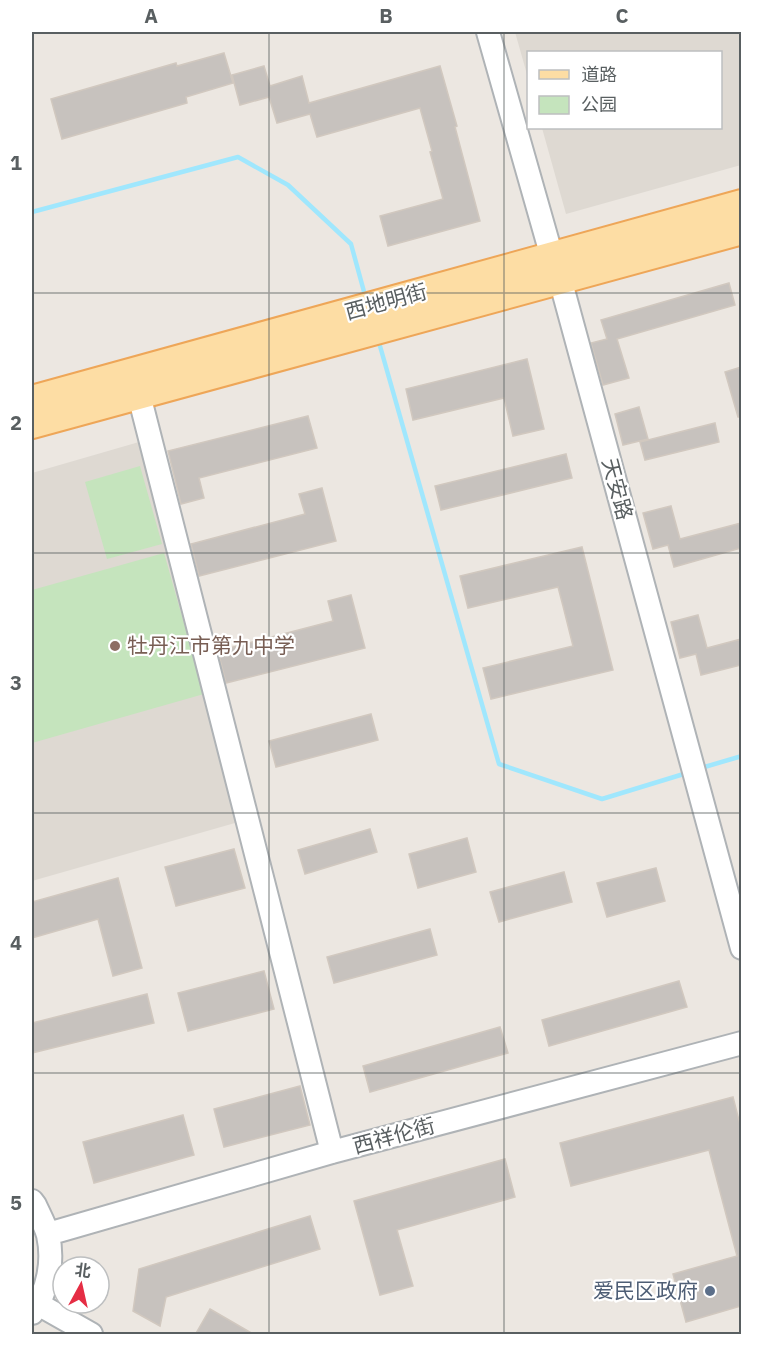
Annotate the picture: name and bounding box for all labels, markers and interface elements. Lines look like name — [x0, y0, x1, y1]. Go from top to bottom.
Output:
text: A — [144, 2, 158, 29]
text: B — [379, 2, 393, 29]
text: C — [615, 2, 629, 29]
legend — [527, 51, 722, 129]
text: 道路 — [581, 63, 617, 86]
text: 公园 — [581, 93, 617, 116]
text: 1 — [10, 149, 22, 176]
street label: 西地明街 — [342, 277, 430, 325]
text: 2 — [10, 409, 22, 436]
street label: 天安路 — [596, 455, 640, 523]
place label: 牡丹江市第九中学 — [127, 631, 295, 659]
marker: 牡丹江市第九中学 — [108, 639, 122, 653]
text: 3 — [10, 669, 22, 696]
text: 4 — [10, 929, 22, 956]
street label: 西祥伦街 — [350, 1111, 438, 1159]
text: 5 — [10, 1189, 22, 1216]
north arrow — [51, 1255, 111, 1315]
text: 北 — [74, 1259, 92, 1281]
place label: 爱民区政府 — [593, 1276, 698, 1304]
marker: 爱民区政府 — [703, 1284, 717, 1298]

